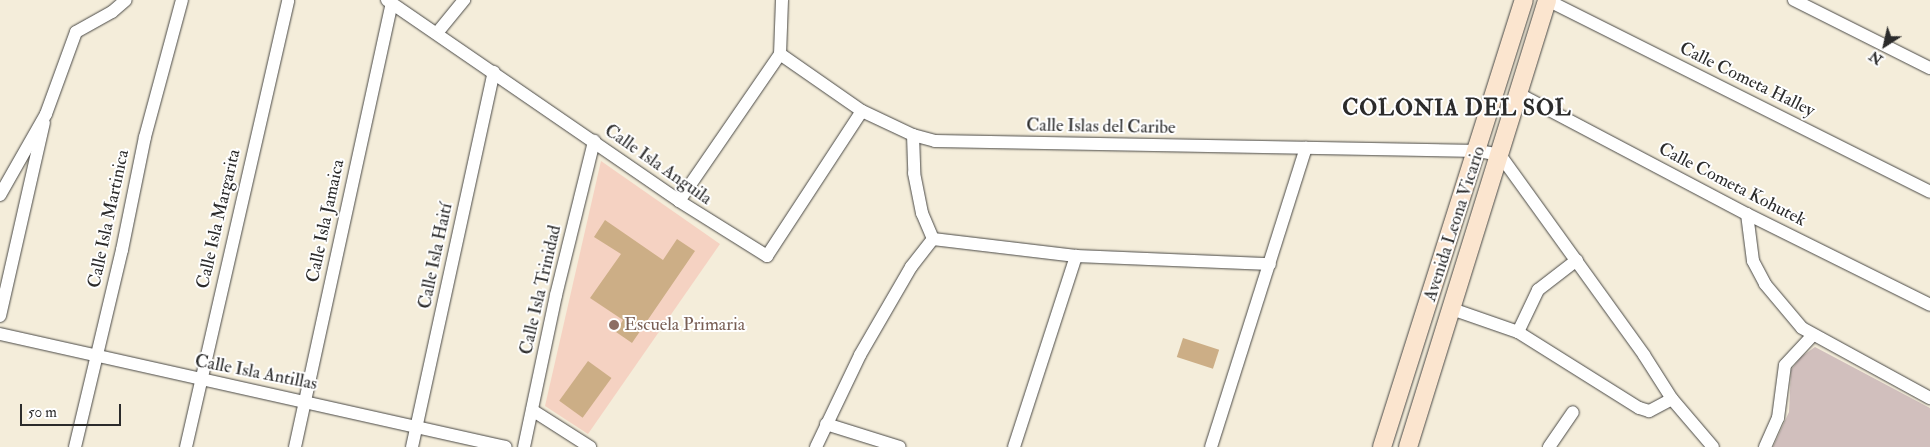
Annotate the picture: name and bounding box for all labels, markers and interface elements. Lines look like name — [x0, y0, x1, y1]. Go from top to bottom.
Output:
north arrow — [1860, 20, 1910, 70]
street label: Calle Cometa Halley — [1676, 38, 1818, 122]
text: N — [1866, 47, 1886, 68]
district label: COLONIA DEL SOL — [1340, 96, 1574, 122]
street label: Calle Islas del Caribe — [1026, 115, 1176, 139]
street label: Calle Isla Anguila — [600, 120, 716, 210]
street label: Calle Cometa Kohutek — [1655, 138, 1809, 232]
street label: Avenida Leona Vicario — [1420, 144, 1490, 304]
street label: Calle Isla Margarita — [192, 147, 246, 291]
street label: Calle Isla Martinica — [84, 148, 134, 290]
street label: Calle Isla Jamaica — [302, 158, 350, 284]
street label: Calle Isla Haití — [414, 201, 458, 311]
street label: Calle Isla Trinidad — [516, 223, 566, 357]
place label: Escuela Primaria — [624, 314, 745, 336]
marker: Escuela Primaria — [608, 319, 620, 331]
street label: Calle Isla Antillas — [193, 351, 319, 395]
scale bar — [22, 394, 124, 426]
text: 50 m — [28, 403, 57, 422]

